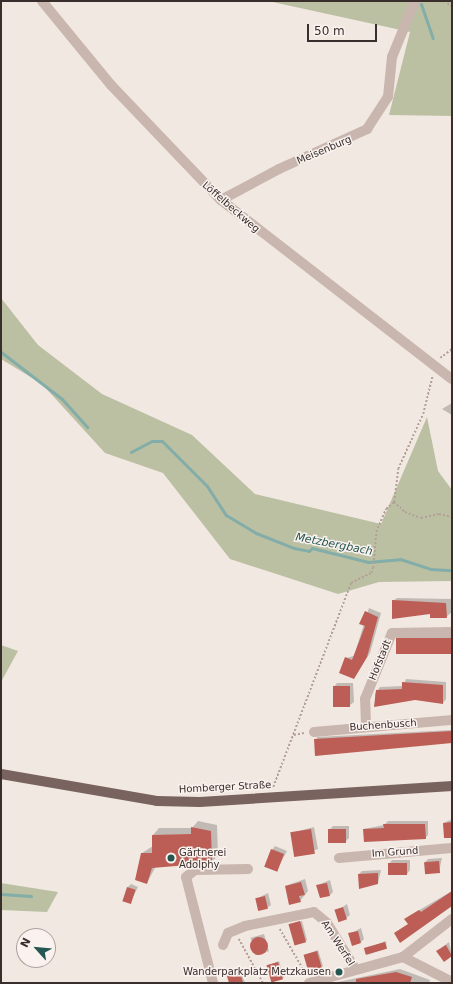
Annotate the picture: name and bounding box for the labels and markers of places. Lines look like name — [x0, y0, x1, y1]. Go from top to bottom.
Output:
place label: Gärtnerei Adolphy — [179, 846, 226, 870]
marker: Gärtnerei Adolphy — [166, 853, 176, 863]
place label: Wanderparkplatz Metzkausen — [183, 966, 331, 978]
marker: Wanderparkplatz Metzkausen — [334, 967, 344, 977]

